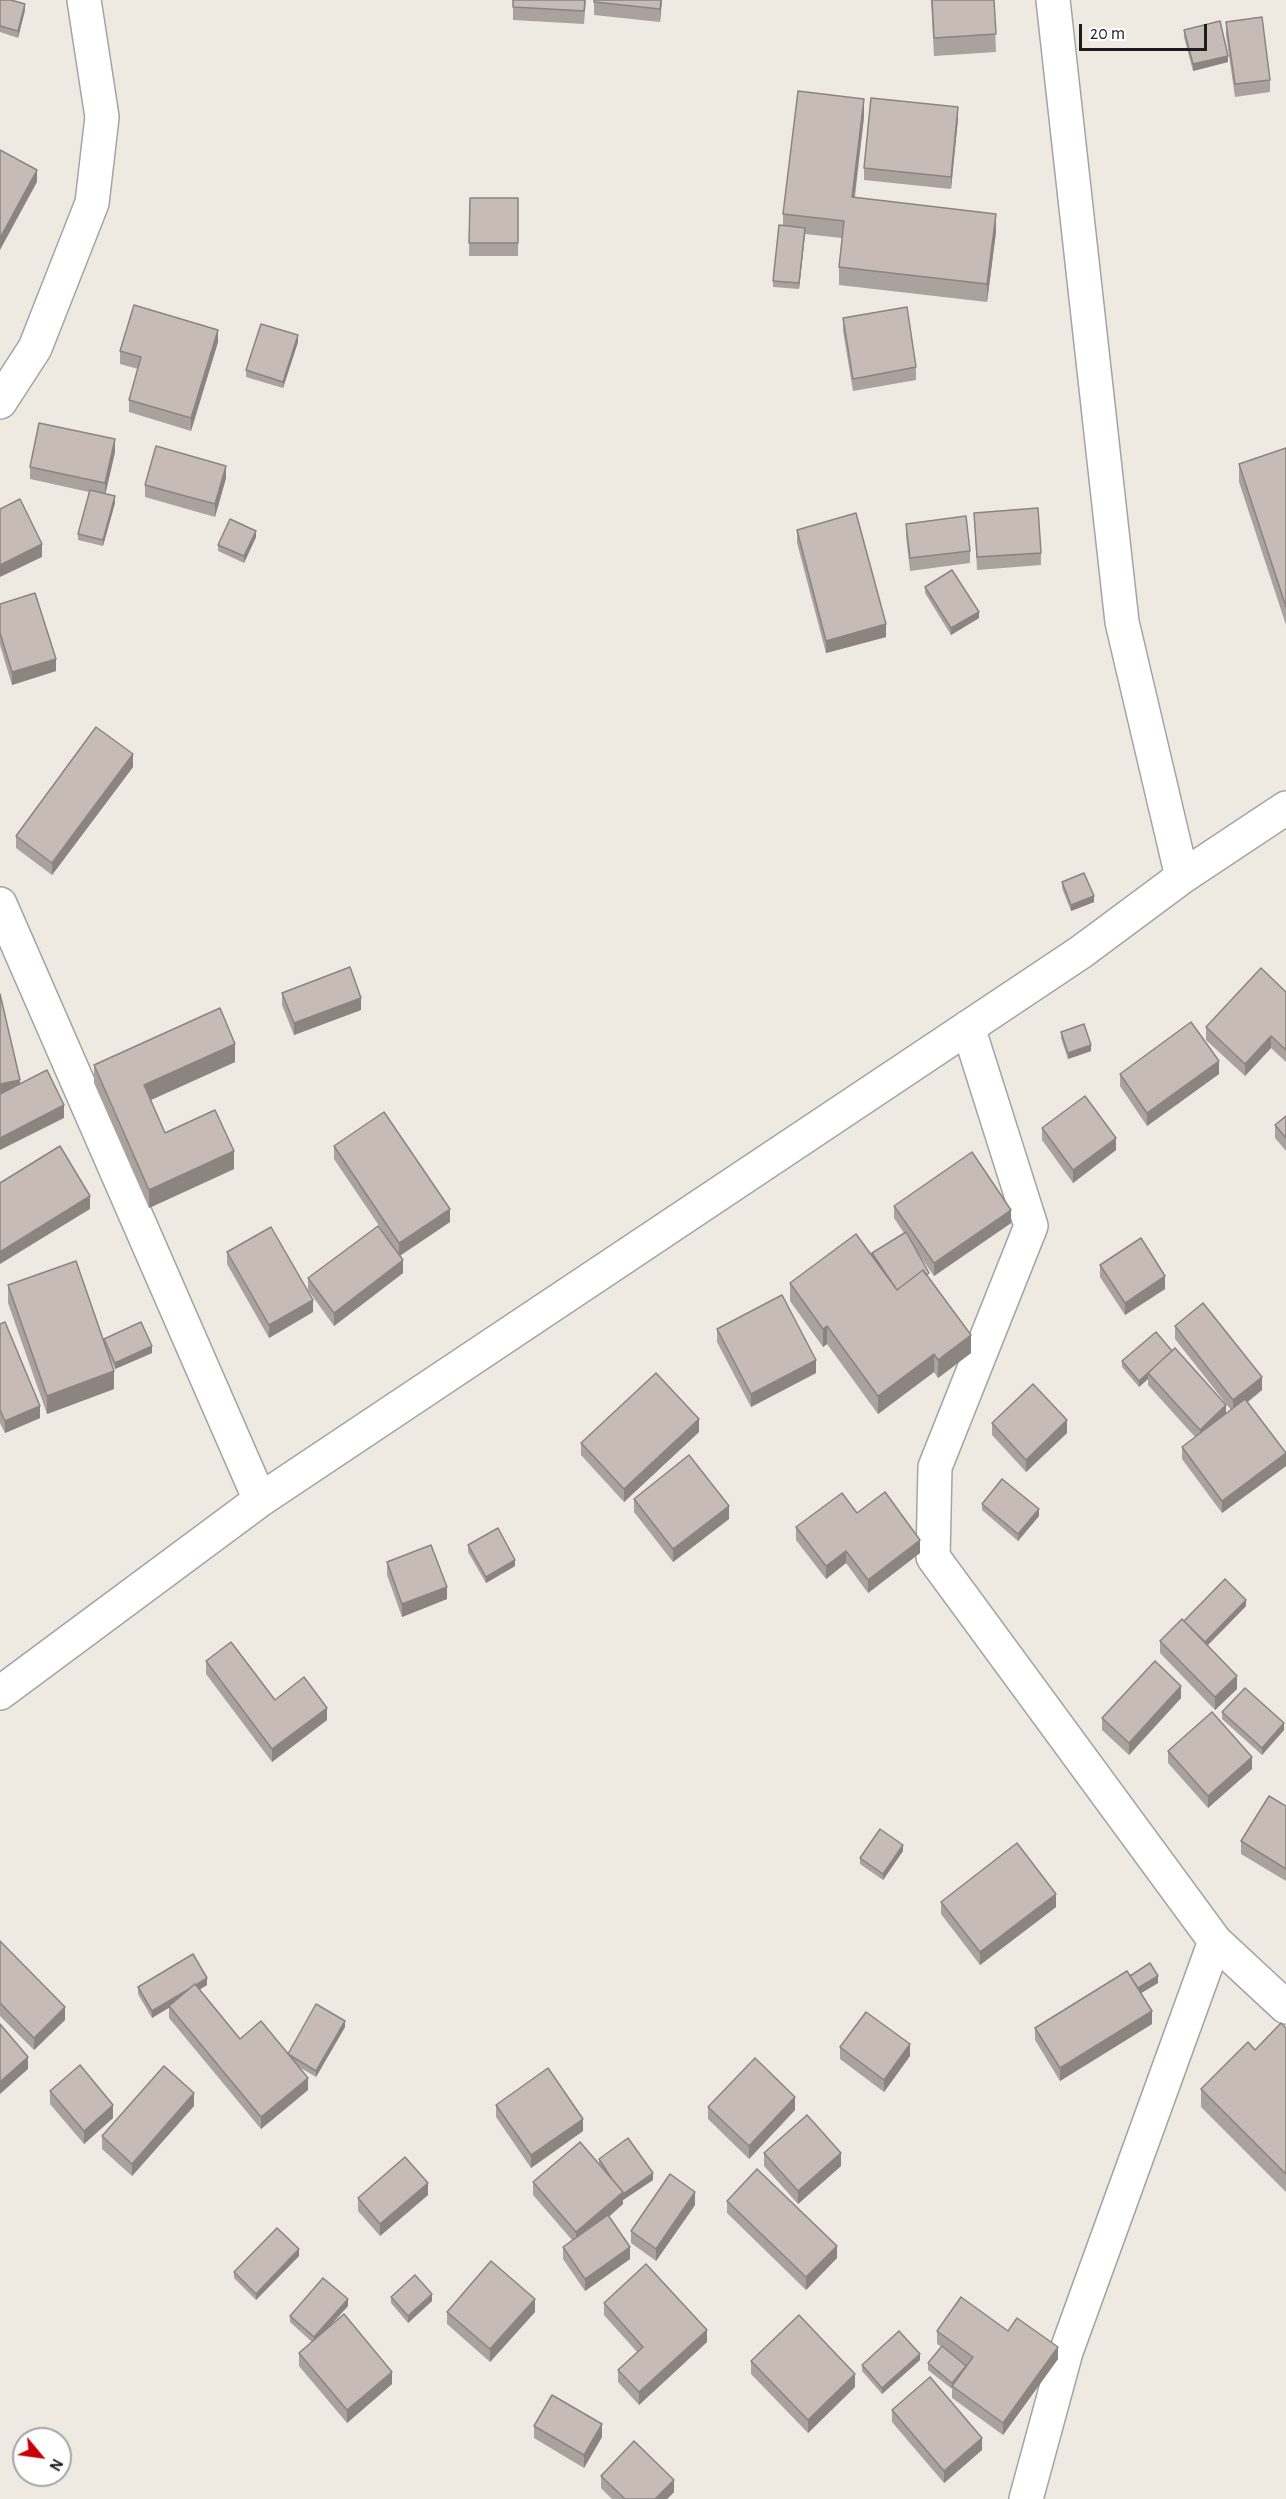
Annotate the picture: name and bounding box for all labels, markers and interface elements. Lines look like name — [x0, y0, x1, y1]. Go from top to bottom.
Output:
scale bar — [1082, 12, 1210, 50]
text: 20 m — [1090, 25, 1125, 43]
north arrow — [12, 2427, 72, 2487]
text: N — [46, 2456, 66, 2474]

